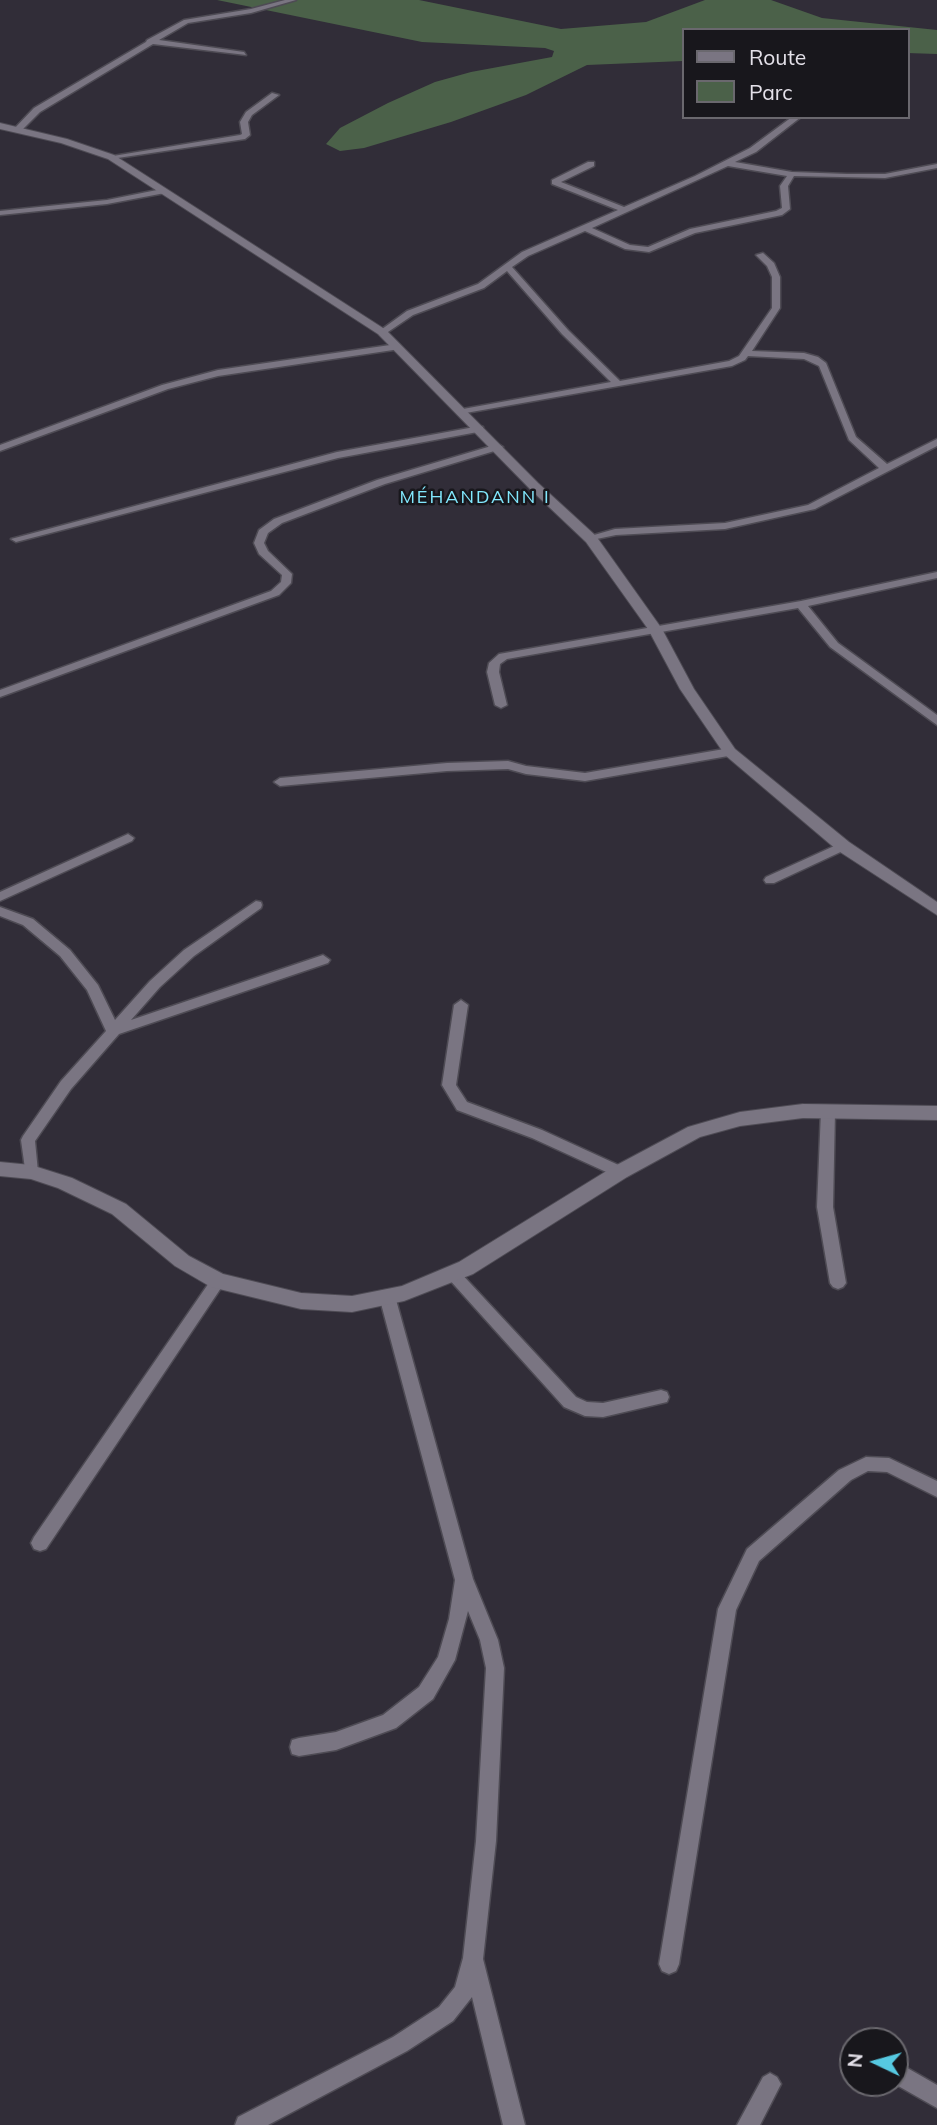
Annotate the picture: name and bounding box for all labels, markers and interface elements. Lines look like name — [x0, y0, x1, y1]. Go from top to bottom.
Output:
legend — [682, 28, 909, 119]
text: Route — [749, 44, 806, 70]
text: Parc — [749, 79, 793, 105]
district label: MÉHANDANN I — [401, 487, 549, 509]
north arrow — [839, 2027, 909, 2097]
text: N — [842, 2052, 868, 2069]

